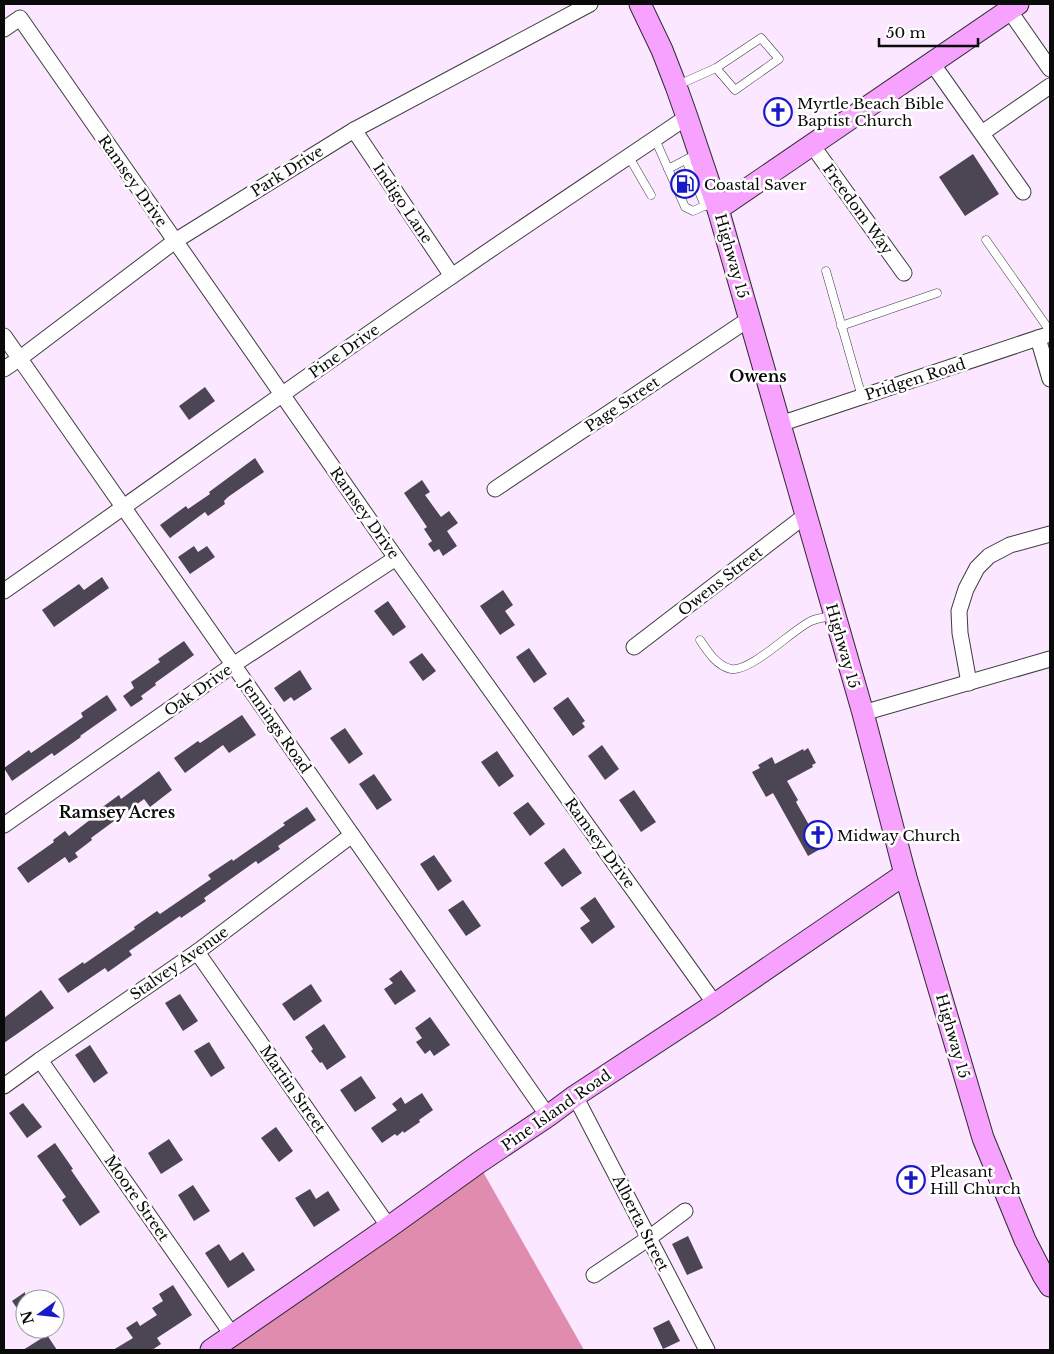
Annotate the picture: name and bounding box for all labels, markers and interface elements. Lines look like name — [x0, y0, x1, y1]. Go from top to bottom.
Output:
scale bar — [879, 15, 978, 47]
text: 50 m — [886, 23, 926, 42]
place label: Myrtle Beach Bible Baptist Church — [797, 94, 944, 130]
church icon: Myrtle Beach Bible Baptist Church — [763, 97, 793, 127]
street label: Ramsey Drive — [94, 131, 172, 231]
street label: Park Drive — [247, 141, 327, 201]
street label: Indigo Lane — [369, 159, 437, 247]
street label: Freedom Way — [819, 160, 898, 258]
fuel station icon: Coastal Saver — [670, 169, 700, 199]
place label: Coastal Saver — [704, 175, 807, 194]
street label: Highway 15 — [711, 211, 753, 301]
street label: Pine Drive — [305, 320, 383, 382]
street label: Pridgen Road — [862, 354, 968, 404]
district label: Owens — [729, 366, 787, 386]
street label: Page Street — [581, 372, 663, 436]
street label: Ramsey Drive — [326, 463, 404, 563]
street label: Owens Street — [674, 542, 766, 620]
street label: Highway 15 — [822, 601, 864, 691]
street label: Oak Drive — [160, 660, 236, 720]
street label: Jennings Road — [235, 674, 315, 777]
street label: Ramsey Drive — [561, 794, 639, 892]
district label: Ramsey Acres — [59, 802, 175, 822]
church icon: Midway Church — [803, 820, 833, 850]
place label: Midway Church — [837, 826, 960, 845]
street label: Stalvey Avenue — [126, 922, 232, 1004]
street label: Highway 15 — [932, 991, 974, 1081]
street label: Martin Street — [256, 1042, 330, 1137]
street label: Pine Island Road — [498, 1065, 614, 1155]
street label: Moore Street — [100, 1151, 174, 1245]
place label: Pleasant Hill Church — [930, 1162, 1021, 1198]
church icon: Pleasant Hill Church — [896, 1165, 926, 1195]
street label: Alberta Street — [608, 1171, 674, 1274]
north arrow — [15, 1289, 65, 1339]
text: N — [17, 1309, 38, 1326]

